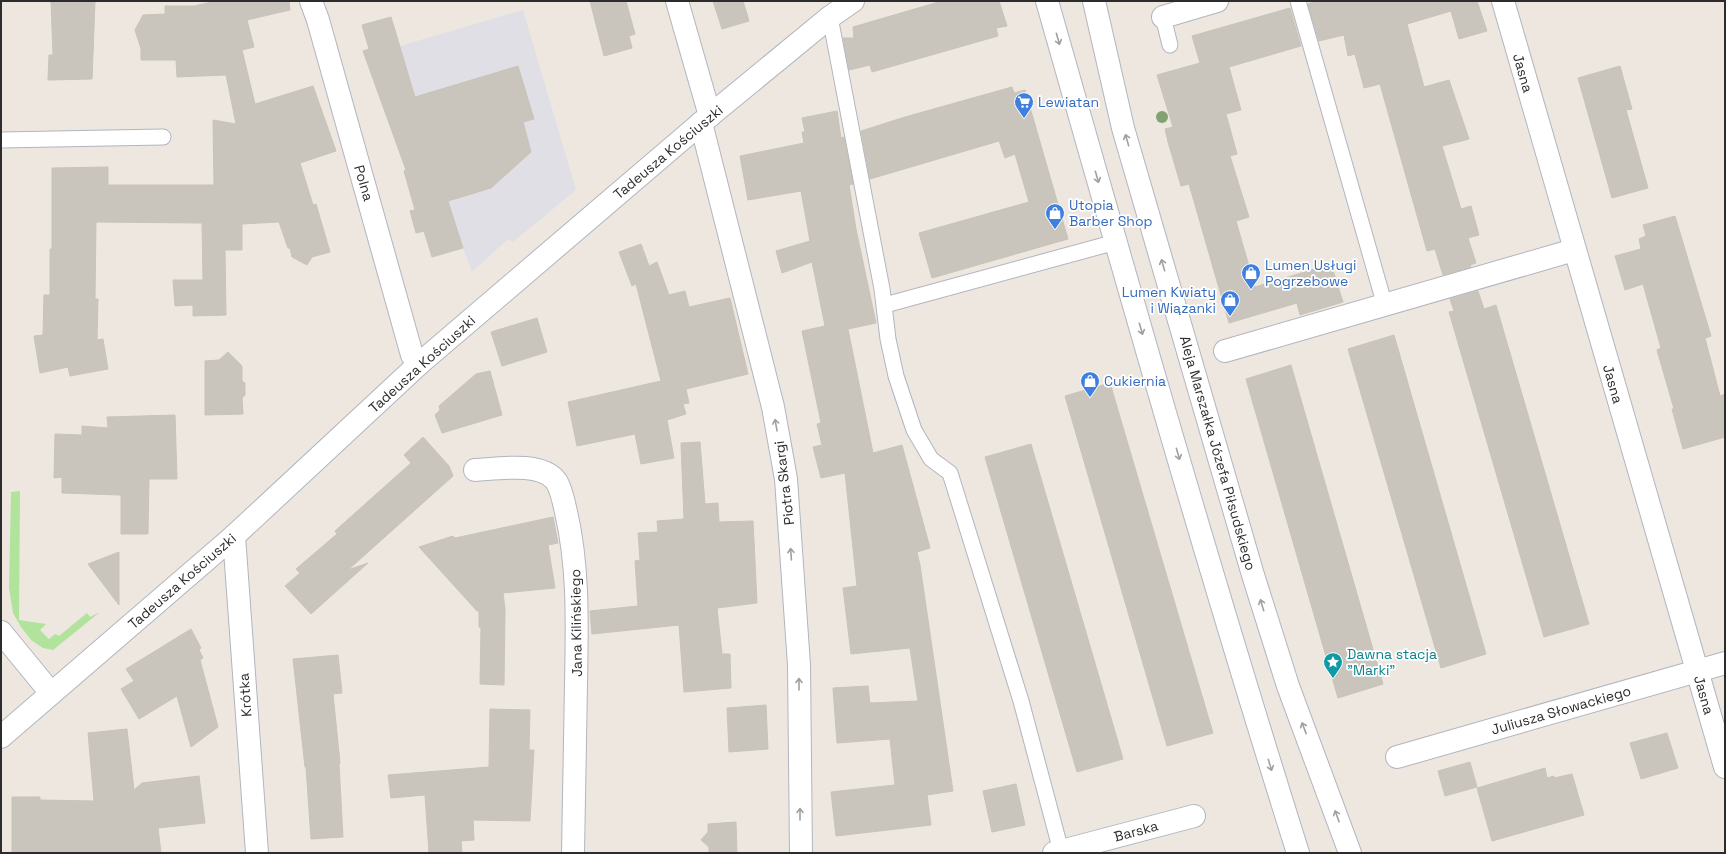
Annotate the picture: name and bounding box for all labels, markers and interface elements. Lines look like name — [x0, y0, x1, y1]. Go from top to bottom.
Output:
one-way arrow — [1055, 32, 1062, 45]
street label: Jasna — [1509, 51, 1537, 95]
supermarket icon: Lewiatan — [1013, 91, 1035, 119]
place label: Lewiatan — [1038, 93, 1099, 111]
street label: Tadeusza Kościuszki — [610, 101, 726, 203]
one-way arrow — [1123, 134, 1130, 147]
street label: Polna — [350, 163, 378, 203]
one-way arrow — [1094, 170, 1101, 183]
place label: Utopia Barber Shop — [1069, 196, 1153, 230]
shop icon: Utopia Barber Shop — [1044, 202, 1066, 230]
place label: Lumen Usługi Pogrzebowe — [1265, 256, 1357, 290]
one-way arrow — [1159, 259, 1166, 272]
shop icon: Lumen Usługi Pogrzebowe — [1240, 262, 1262, 290]
place label: Lumen Kwiaty i Wiązanki — [1122, 283, 1216, 317]
shop icon: Lumen Kwiaty i Wiązanki — [1219, 289, 1241, 317]
street label: Tadeusza Kościuszki — [365, 311, 479, 417]
one-way arrow — [1138, 322, 1145, 335]
street label: Aleja Marszałka Józefa Piłsudskiego — [1176, 334, 1260, 572]
street label: Jasna — [1599, 362, 1627, 406]
shop icon: Cukiernia — [1079, 370, 1101, 398]
place label: Cukiernia — [1104, 372, 1166, 390]
one-way arrow — [772, 419, 780, 432]
street label: Piotra Skargi — [770, 440, 798, 526]
one-way arrow — [1175, 447, 1182, 460]
street label: Tadeusza Kościuszki — [124, 529, 240, 633]
one-way arrow — [788, 548, 795, 561]
street label: Jana Kilińskiego — [566, 569, 586, 677]
one-way arrow — [1258, 599, 1265, 612]
place label: Dawna stacja "Marki" — [1347, 645, 1437, 679]
place icon: Dawna stacja "Marki" — [1322, 651, 1344, 679]
street label: Krótka — [234, 673, 256, 717]
street label: Jasna — [1690, 673, 1718, 717]
one-way arrow — [795, 678, 803, 691]
street label: Juliusza Słowackiego — [1489, 681, 1633, 739]
one-way arrow — [1299, 723, 1307, 735]
one-way arrow — [1267, 758, 1274, 771]
one-way arrow — [796, 808, 804, 821]
one-way arrow — [1332, 811, 1340, 823]
street label: Barska — [1112, 816, 1160, 846]

